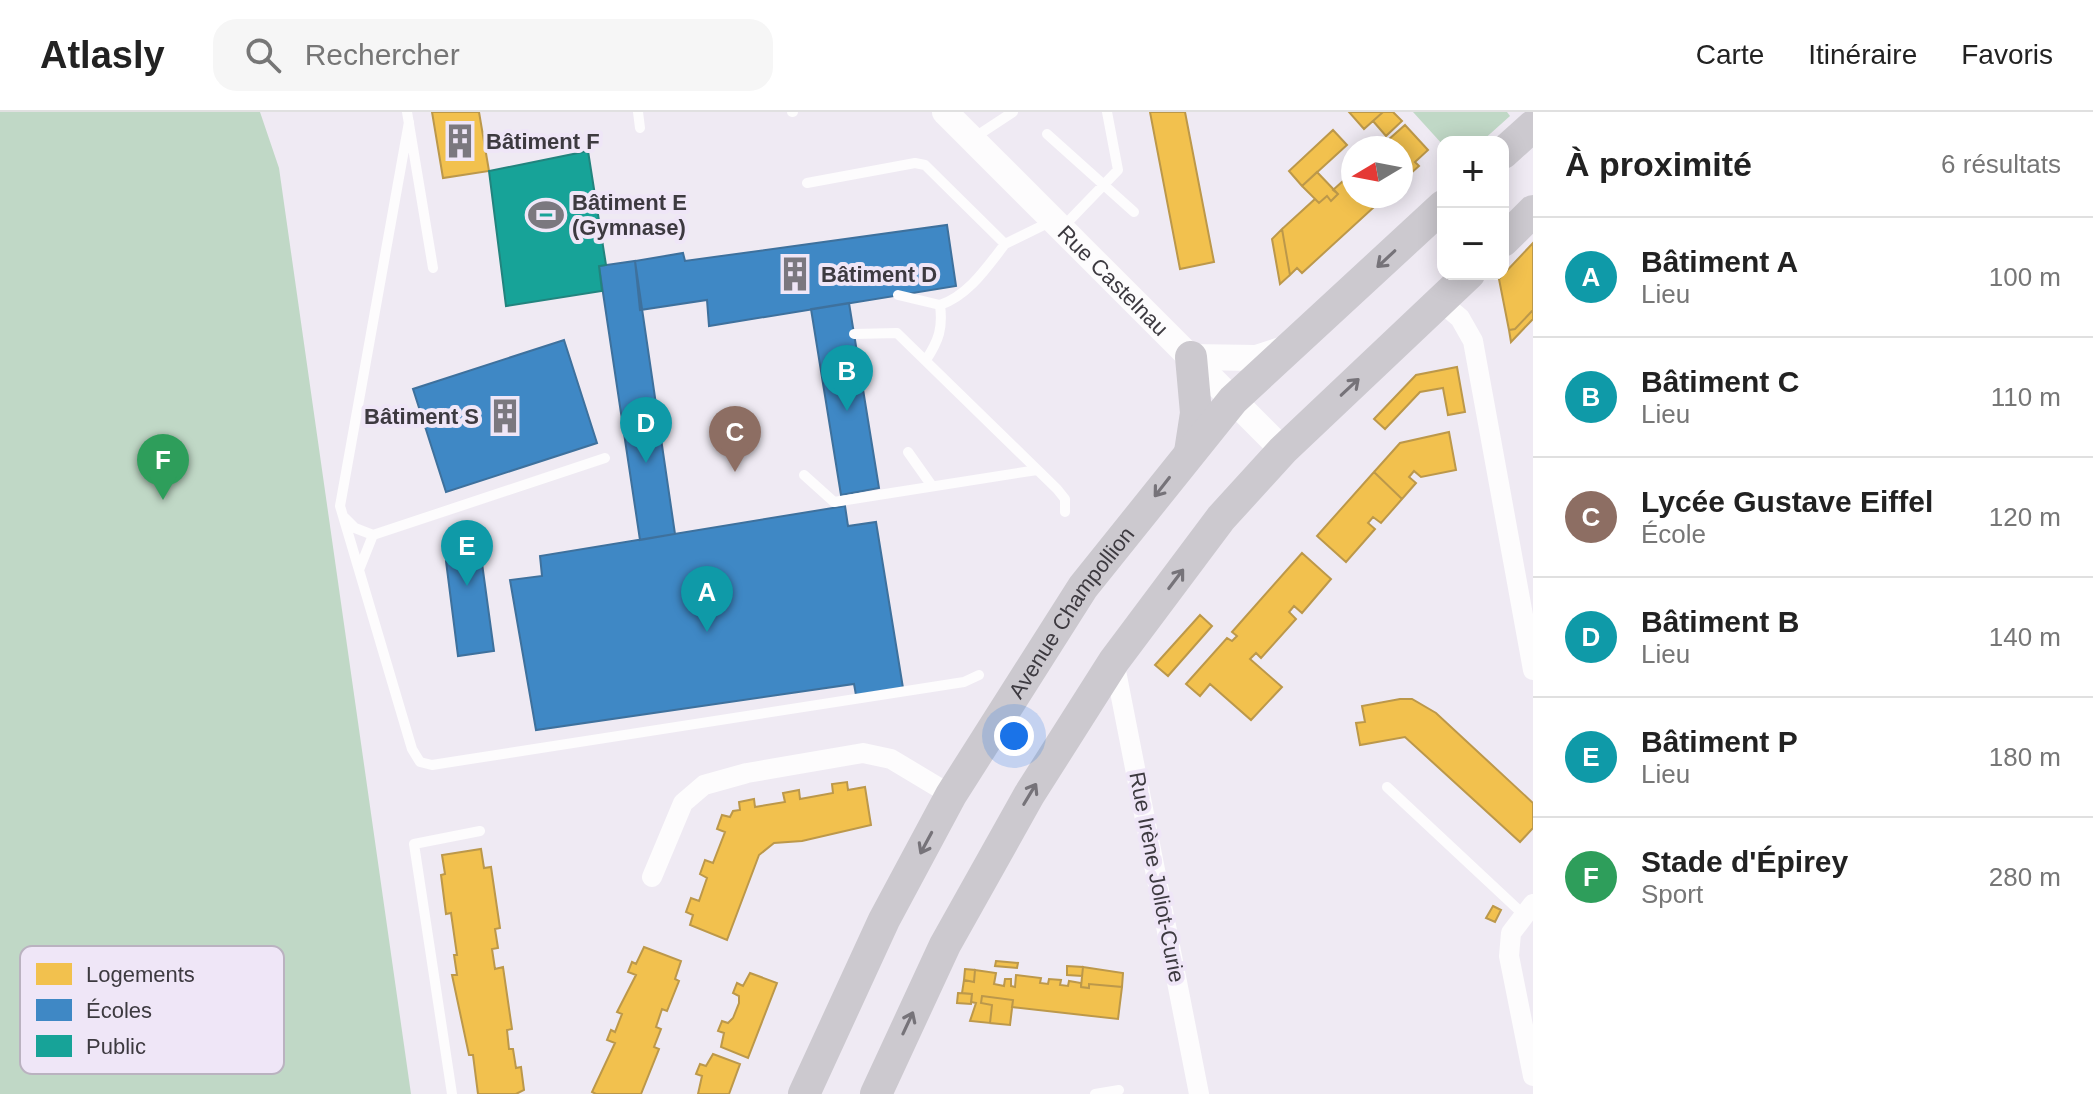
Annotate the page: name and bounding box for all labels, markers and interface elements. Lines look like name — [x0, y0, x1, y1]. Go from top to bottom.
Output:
search box — [213, 19, 773, 91]
icon: search — [241, 33, 285, 77]
text: Atlasly — [40, 34, 165, 76]
text: Rechercher — [305, 38, 460, 71]
text: Carte — [1696, 39, 1764, 70]
text: Itinéraire — [1808, 39, 1917, 70]
text: Favoris — [1961, 39, 2053, 70]
building icon: Bâtiment F — [441, 122, 479, 160]
place label: Bâtiment F — [486, 129, 600, 154]
north arrow — [1341, 136, 1413, 208]
map controls — [1437, 136, 1509, 280]
button: + — [1437, 136, 1509, 208]
text: À proximité — [1565, 145, 1752, 183]
text: 6 résultats — [1941, 149, 2061, 179]
place label: Bâtiment E (Gymnase) — [572, 190, 687, 240]
sports icon: Bâtiment E (Gymnase) — [527, 196, 565, 234]
button: − — [1437, 208, 1509, 280]
street label: Rue Castelnau — [1053, 220, 1174, 341]
text: Bâtiment A — [1641, 245, 1798, 278]
one-way arrow — [1376, 250, 1396, 268]
building icon: Bâtiment D — [776, 255, 814, 293]
place label: Bâtiment D — [821, 262, 937, 287]
text: A — [1582, 262, 1600, 292]
text: 100 m — [1989, 262, 2061, 292]
text: Lieu — [1641, 279, 1690, 309]
pin: B — [821, 345, 873, 411]
text: Bâtiment C — [1641, 365, 1799, 398]
one-way arrow — [1340, 378, 1360, 396]
text: B — [1582, 382, 1600, 412]
text: 110 m — [1991, 382, 2061, 412]
building icon: Bâtiment S — [486, 397, 524, 435]
pin: D — [620, 397, 672, 463]
text: Lieu — [1641, 399, 1690, 429]
place label: Bâtiment S — [364, 404, 479, 429]
pin: C — [709, 406, 761, 472]
pin: F — [137, 434, 189, 500]
one-way arrow — [1153, 476, 1170, 497]
text: Lycée Gustave Eiffel — [1641, 485, 1933, 518]
text: C — [1582, 502, 1600, 532]
text: 120 m — [1989, 502, 2061, 532]
text: École — [1641, 519, 1706, 549]
pin: E — [441, 520, 493, 586]
street label: Avenue Champollion — [1003, 522, 1139, 703]
pin: A — [681, 566, 733, 632]
one-way arrow — [1167, 569, 1184, 590]
text: Bâtiment B — [1641, 605, 1799, 638]
text: D — [1582, 622, 1600, 652]
text: 140 m — [1989, 622, 2061, 652]
text: Lieu — [1641, 639, 1690, 669]
your location — [994, 716, 1034, 756]
text: Bâtiment P — [1641, 725, 1798, 758]
text: E — [1582, 742, 1600, 772]
text: 180 m — [1989, 742, 2061, 772]
text: Lieu — [1641, 759, 1690, 789]
street label: Rue Irène Joliot-Curie — [1124, 770, 1190, 984]
one-way arrow — [1023, 783, 1039, 806]
one-way arrow — [917, 831, 933, 854]
text: Stade d'Épirey — [1641, 845, 1848, 878]
text: F — [1583, 862, 1599, 892]
text: 280 m — [1989, 862, 2061, 892]
text: Sport — [1641, 879, 1703, 909]
legend — [20, 946, 284, 1074]
text: Logements — [86, 962, 195, 987]
text: Écoles — [86, 998, 152, 1023]
one-way arrow — [901, 1012, 916, 1036]
text: Public — [86, 1034, 146, 1059]

